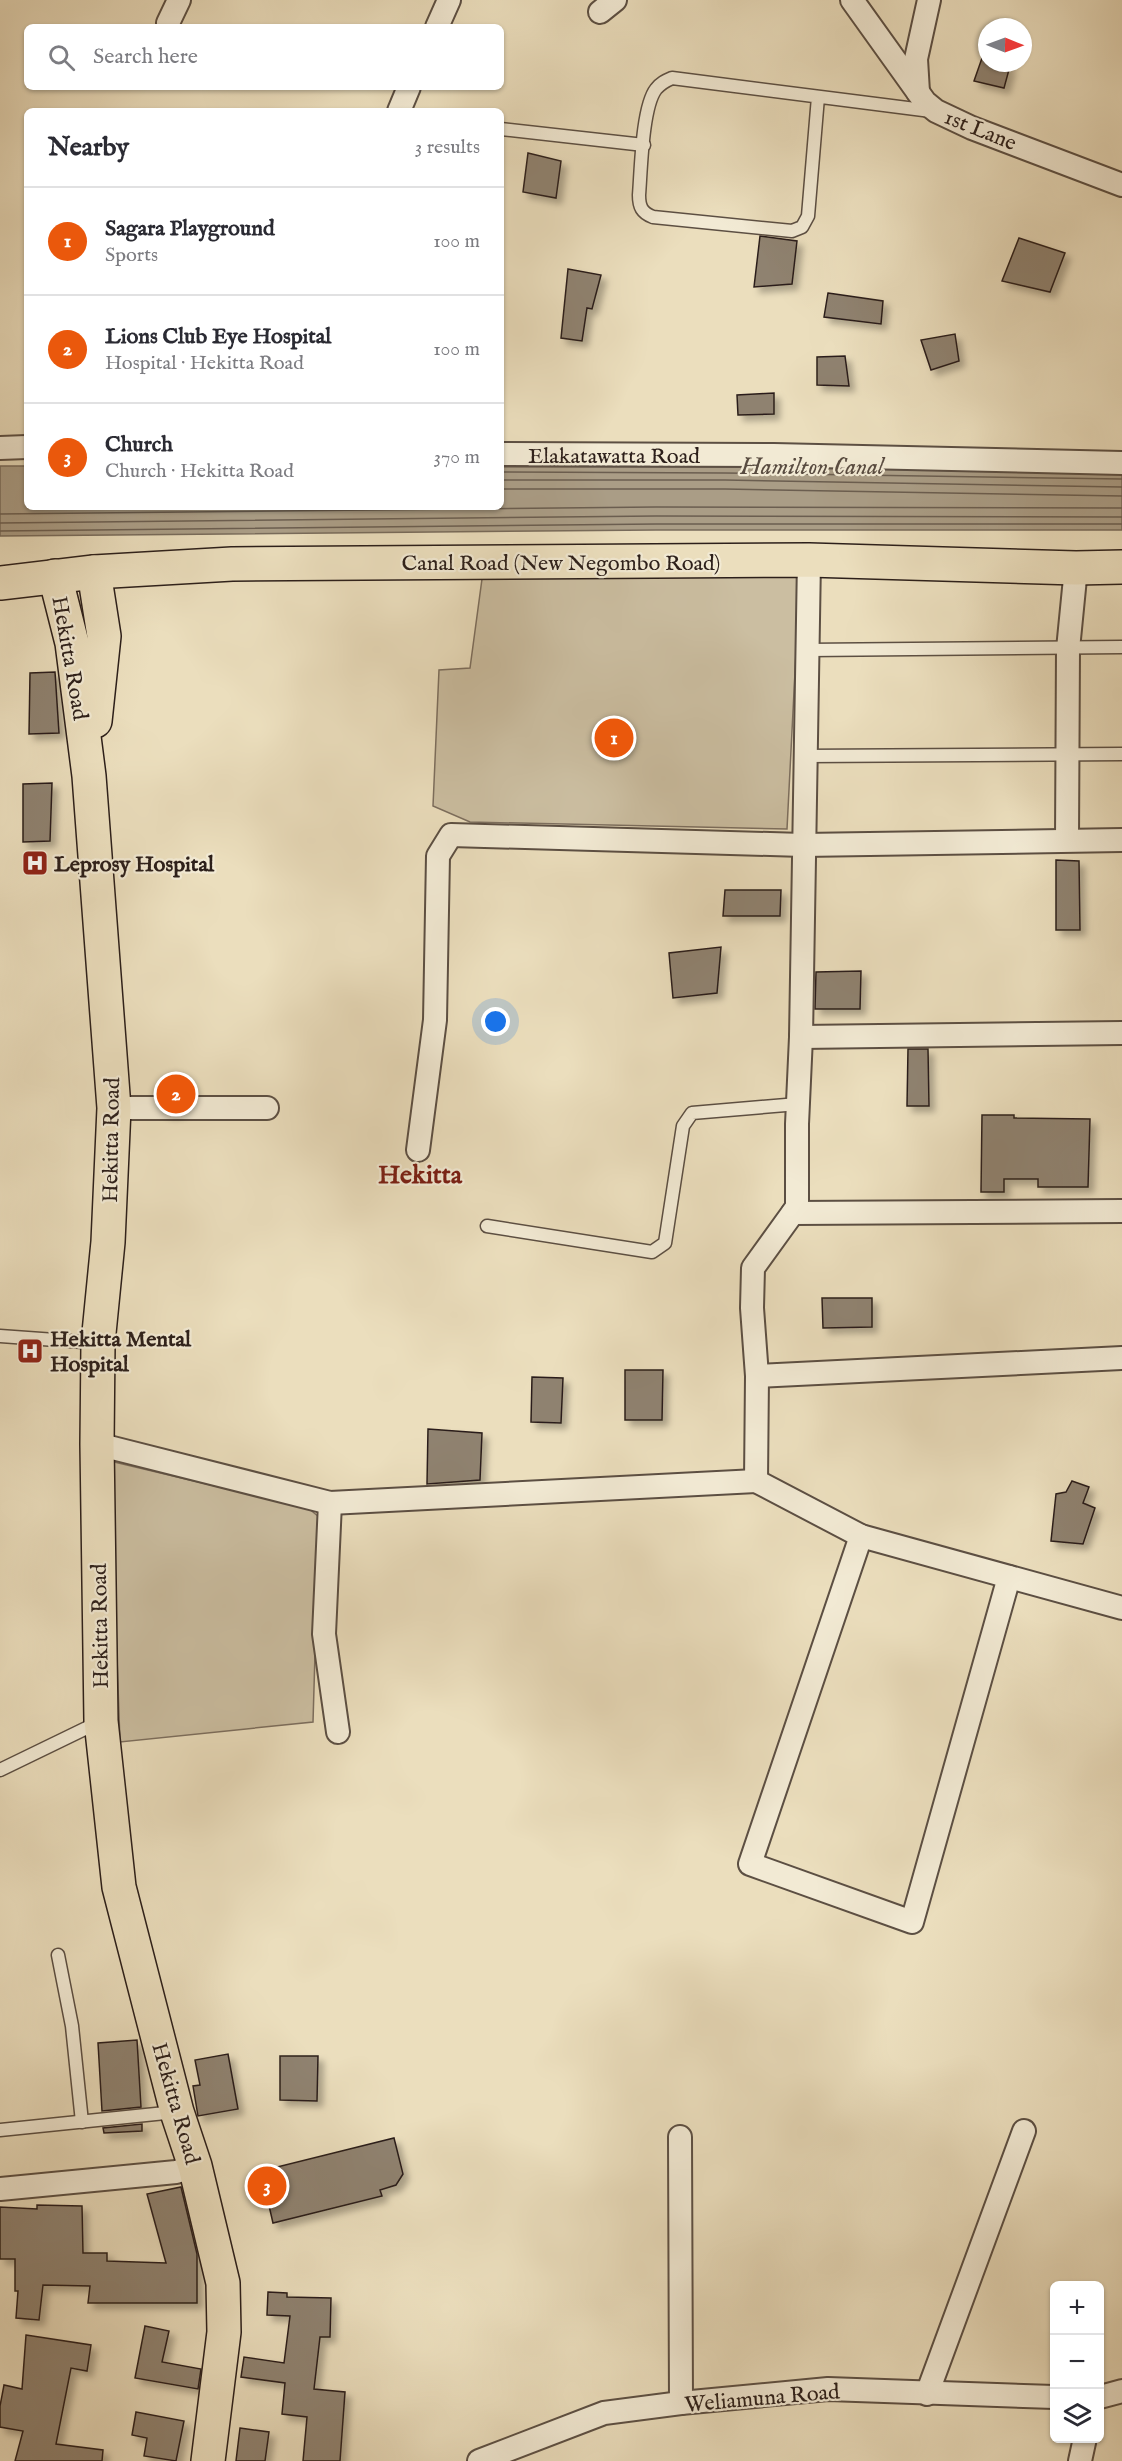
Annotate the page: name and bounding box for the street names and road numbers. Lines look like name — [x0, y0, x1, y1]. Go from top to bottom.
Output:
street label: 1st Lane — [940, 104, 1020, 158]
street label: Elakatawatta Road — [528, 443, 700, 471]
street label: Canal Road (New Negombo Road) — [402, 550, 720, 578]
street label: Hekitta Road — [44, 594, 94, 723]
street label: Hekitta Road — [97, 1077, 127, 1203]
street label: Hekitta Road — [86, 1563, 116, 1689]
street label: Hekitta Road — [144, 2039, 206, 2168]
street label: Weliamuna Road — [684, 2378, 841, 2420]

